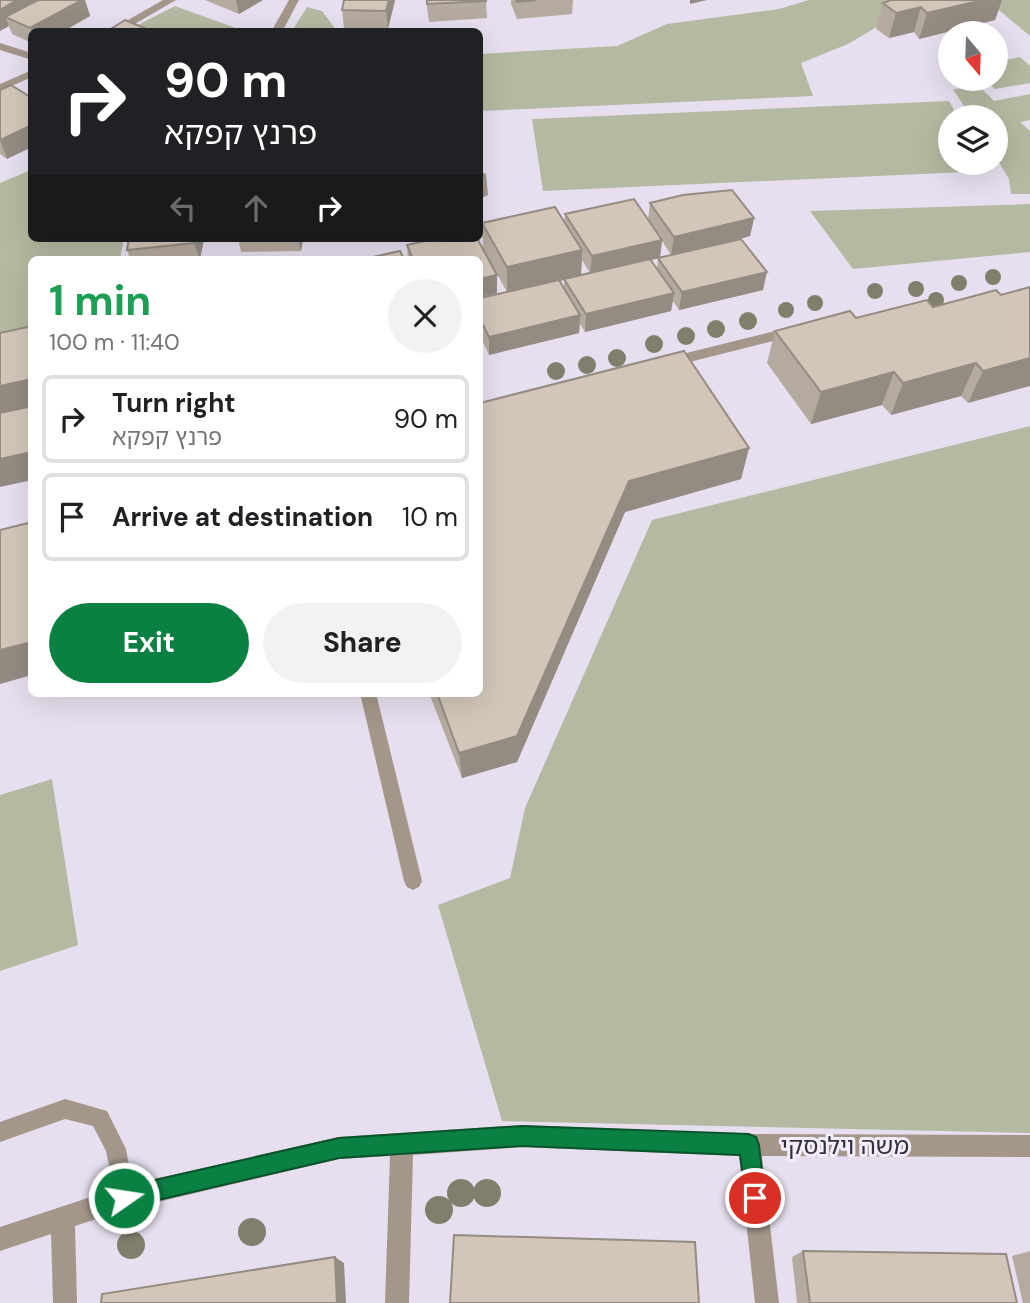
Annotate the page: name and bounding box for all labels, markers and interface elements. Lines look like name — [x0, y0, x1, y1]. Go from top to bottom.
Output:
north arrow — [938, 21, 1008, 91]
map controls — [938, 21, 1008, 175]
text: 90 m — [164, 48, 287, 112]
icon: right — [49, 56, 140, 147]
button: layers — [938, 105, 1008, 175]
text: פרנץ קפקא — [164, 112, 317, 154]
icon: left — [164, 189, 202, 227]
icon: ahead — [237, 189, 275, 227]
icon: right — [310, 189, 348, 227]
text: 1 min — [49, 273, 151, 328]
button: close — [388, 279, 462, 353]
text: 100 m · 11:40 — [49, 327, 180, 357]
text: Turn right — [112, 386, 236, 420]
icon: right — [53, 400, 91, 438]
text: 90 m — [394, 402, 458, 436]
text: פרנץ קפקא — [112, 422, 222, 452]
icon: arrive — [53, 498, 91, 536]
text: Arrive at destination — [112, 500, 373, 534]
text: 10 m — [402, 500, 458, 534]
button: Exit — [49, 603, 249, 683]
button: Share — [263, 603, 462, 683]
street label: משה וילנסקי — [781, 1130, 909, 1161]
position arrow — [87, 1161, 161, 1235]
pin — [725, 1168, 785, 1228]
icon: arrive — [736, 1179, 774, 1217]

